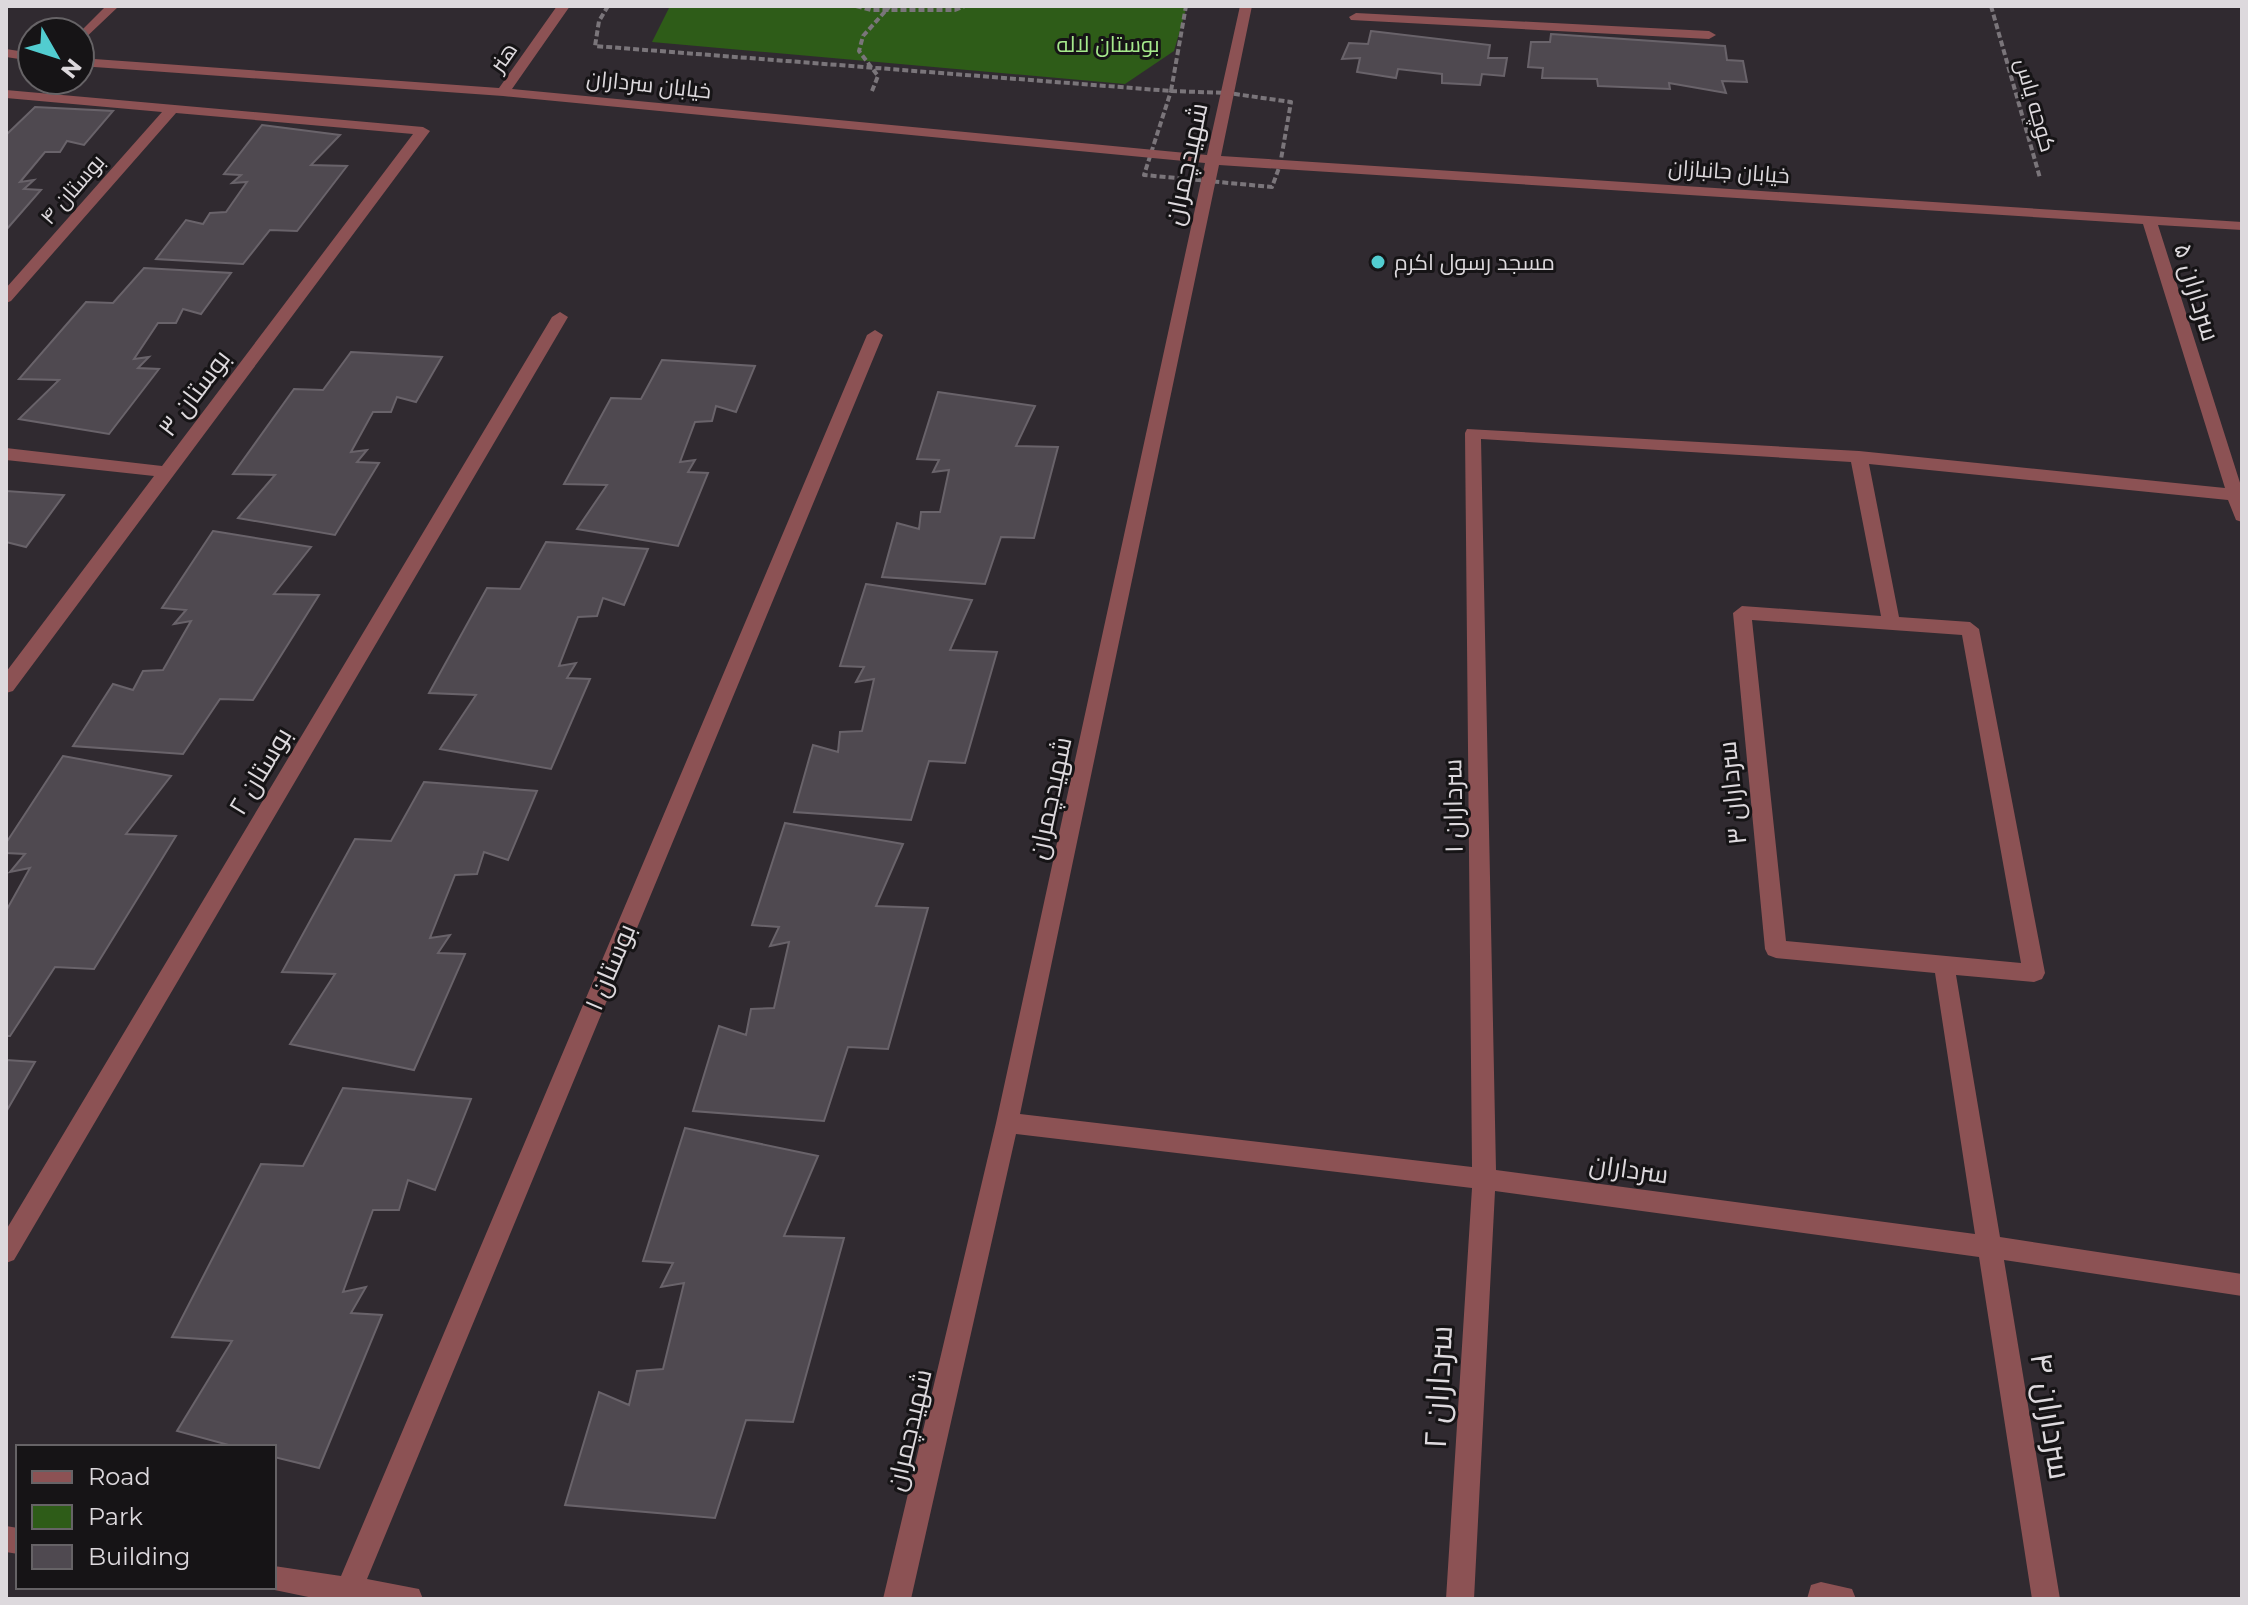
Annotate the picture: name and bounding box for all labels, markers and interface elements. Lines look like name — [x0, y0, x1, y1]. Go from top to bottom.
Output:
north arrow — [16, 16, 96, 96]
park label: بوستان لاله — [1056, 31, 1160, 58]
street label: هنر — [482, 37, 523, 79]
text: N — [55, 53, 87, 84]
street label: کوچه یاس — [2008, 55, 2062, 155]
street label: خیابان سرداران — [585, 65, 713, 104]
street label: شهیدچمران — [1157, 100, 1216, 228]
street label: بوستان ۴ — [34, 148, 110, 230]
street label: خیابان جانبازان — [1667, 154, 1791, 189]
street label: سرداران ۵ — [2167, 239, 2227, 345]
place label: مسجد رسول اکرم — [1394, 249, 1555, 278]
marker: مسجد رسول اکرم — [1369, 253, 1387, 271]
street label: بوستان ۳ — [151, 343, 237, 443]
street label: بوستان ۲ — [221, 721, 299, 821]
street label: شهیدچمران — [1021, 734, 1080, 862]
street label: سرداران ۳ — [1711, 740, 1753, 846]
street label: سرداران ۱ — [1436, 759, 1470, 853]
street label: بوستان ۱ — [577, 919, 643, 1015]
street label: سرداران — [1587, 1148, 1671, 1190]
street label: سرداران ۲ — [1415, 1324, 1460, 1450]
street label: سرداران ۴ — [2022, 1350, 2081, 1482]
street label: شهیدچمران — [879, 1366, 940, 1494]
legend — [16, 1445, 276, 1589]
text: Road — [88, 1462, 151, 1491]
text: Park — [88, 1502, 143, 1531]
text: Building — [88, 1542, 191, 1571]

